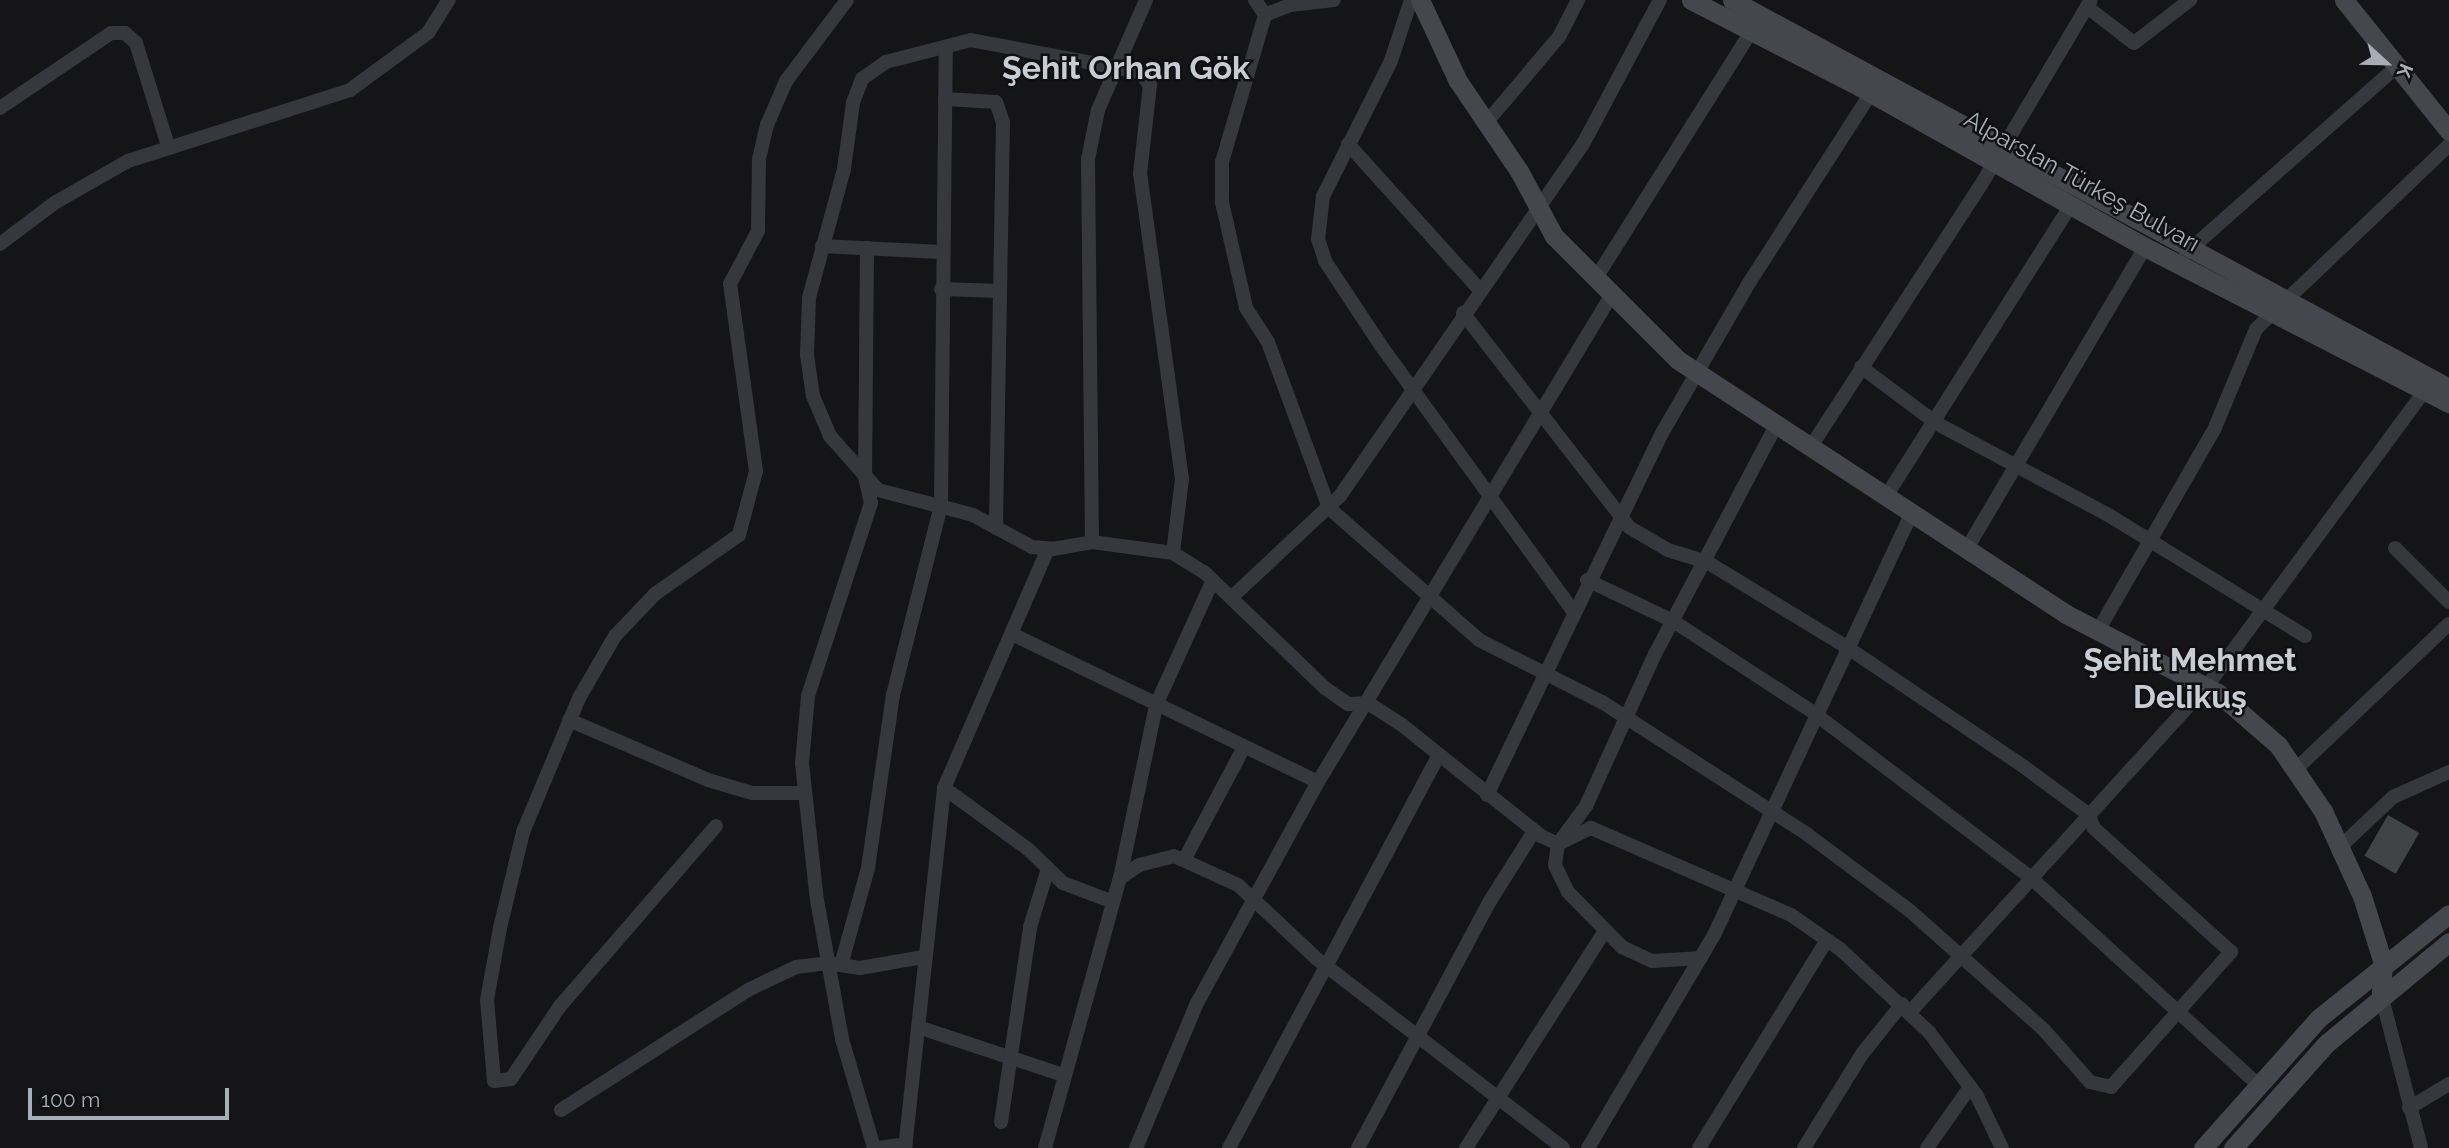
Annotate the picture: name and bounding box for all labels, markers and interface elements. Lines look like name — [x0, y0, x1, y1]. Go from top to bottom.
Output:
north arrow — [2351, 28, 2421, 98]
district label: Şehit Orhan Gök — [1002, 49, 1250, 87]
text: K — [2393, 61, 2418, 81]
street label: Alparslan Türkeş Bulvarı — [1959, 104, 2205, 258]
district label: Şehit Mehmet Delikuş — [2083, 642, 2297, 717]
scale bar — [32, 1074, 233, 1118]
text: 100 m — [41, 1087, 100, 1112]

